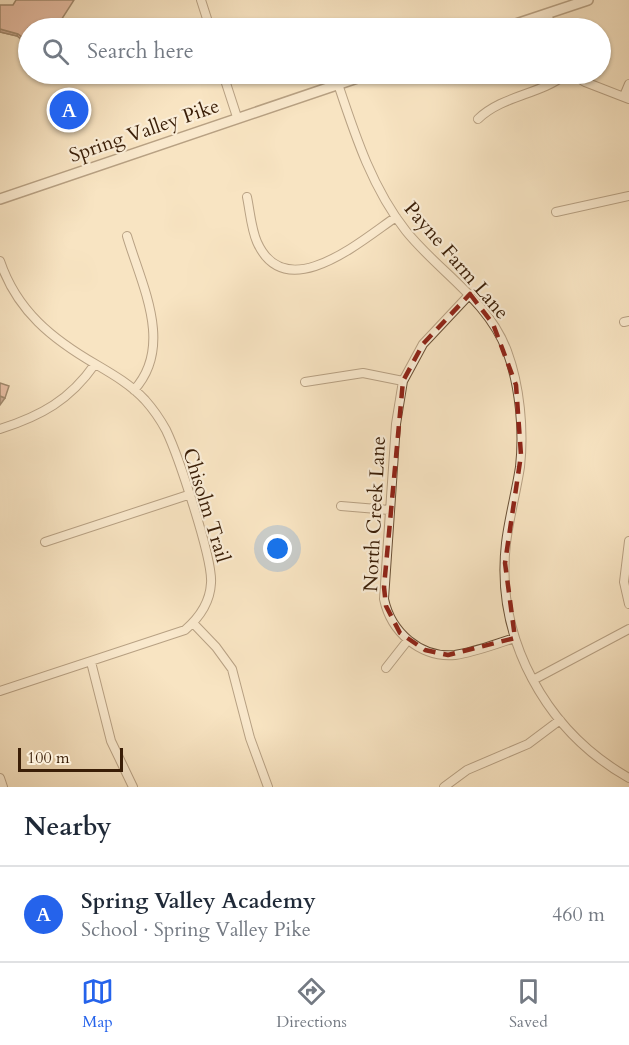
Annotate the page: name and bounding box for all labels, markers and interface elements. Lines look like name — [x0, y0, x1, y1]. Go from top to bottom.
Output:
search box — [18, 18, 611, 84]
icon: search — [39, 35, 72, 68]
text: Search here — [87, 36, 194, 66]
pin: A — [50, 88, 88, 132]
street label: Spring Valley Pike — [65, 92, 223, 169]
street label: Payne Farm Lane — [398, 196, 515, 325]
street label: North Creek Lane — [357, 435, 392, 593]
street label: Chisolm Trail — [176, 445, 237, 566]
your location — [263, 534, 292, 563]
scale bar — [18, 745, 123, 772]
text: 100 m — [27, 747, 69, 769]
text: Nearby — [24, 809, 112, 844]
text: Spring Valley Academy — [81, 886, 316, 916]
text: A — [36, 901, 51, 928]
text: 460 m — [552, 901, 605, 928]
text: School · Spring Valley Pike — [81, 916, 311, 943]
tab: Map — [81, 975, 114, 1033]
tab: Directions — [276, 975, 347, 1033]
tab: Saved — [509, 975, 548, 1033]

